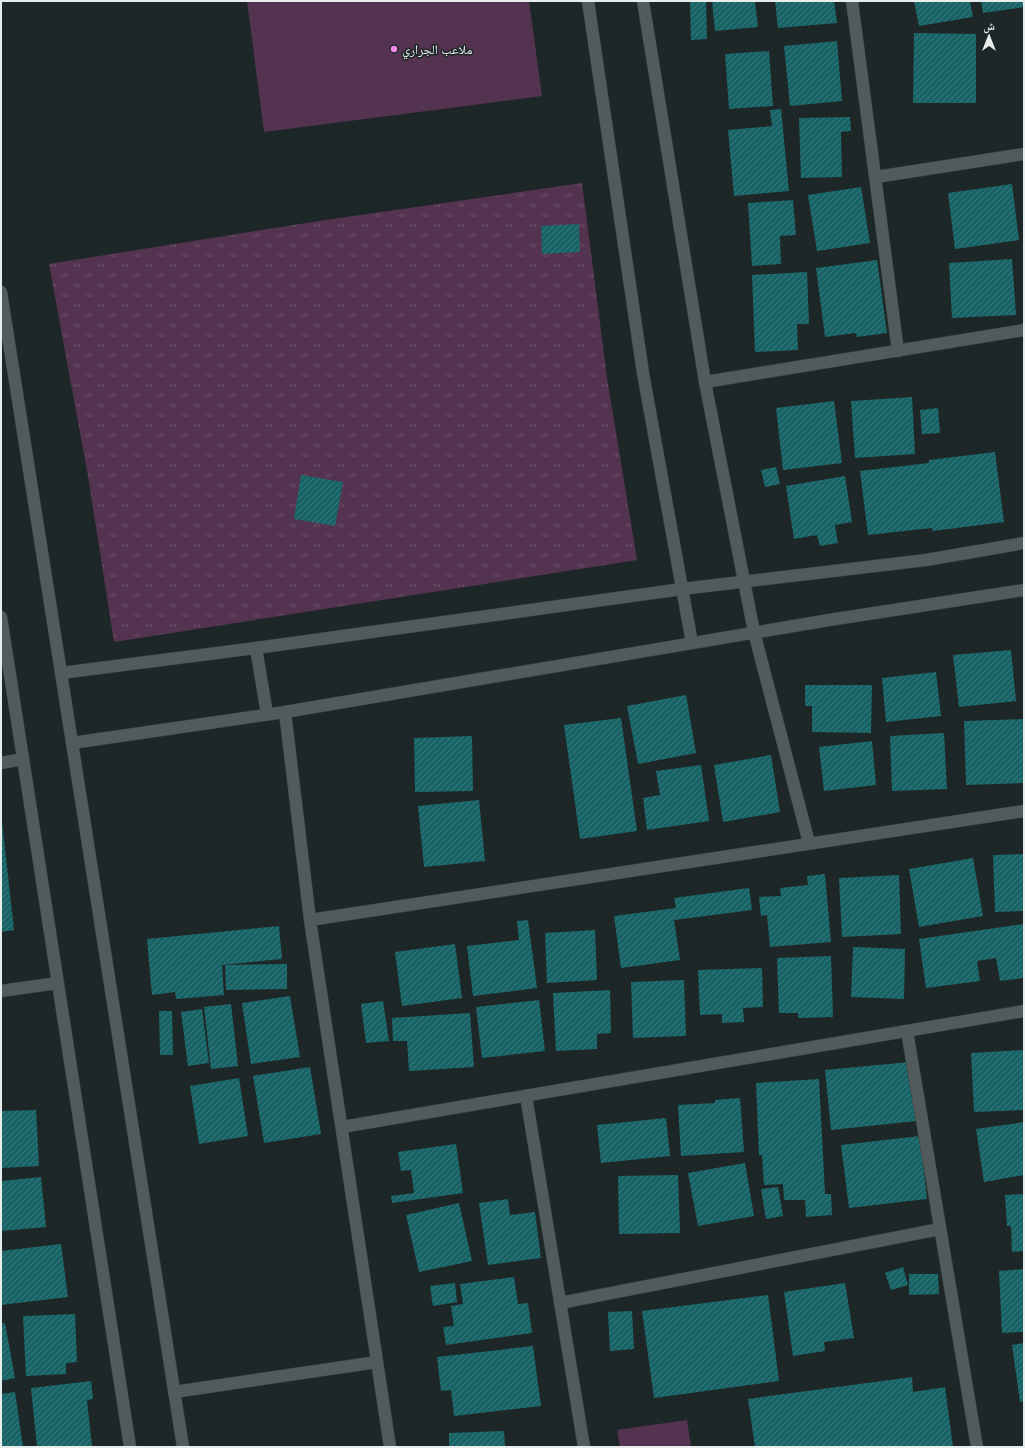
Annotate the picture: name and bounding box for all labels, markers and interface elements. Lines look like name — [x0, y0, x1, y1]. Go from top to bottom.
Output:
north arrow — [969, 16, 1009, 56]
text: ش — [983, 18, 995, 34]
place label: ملاعب الجراري — [402, 40, 472, 60]
marker: ملاعب الجراري — [389, 44, 399, 54]

